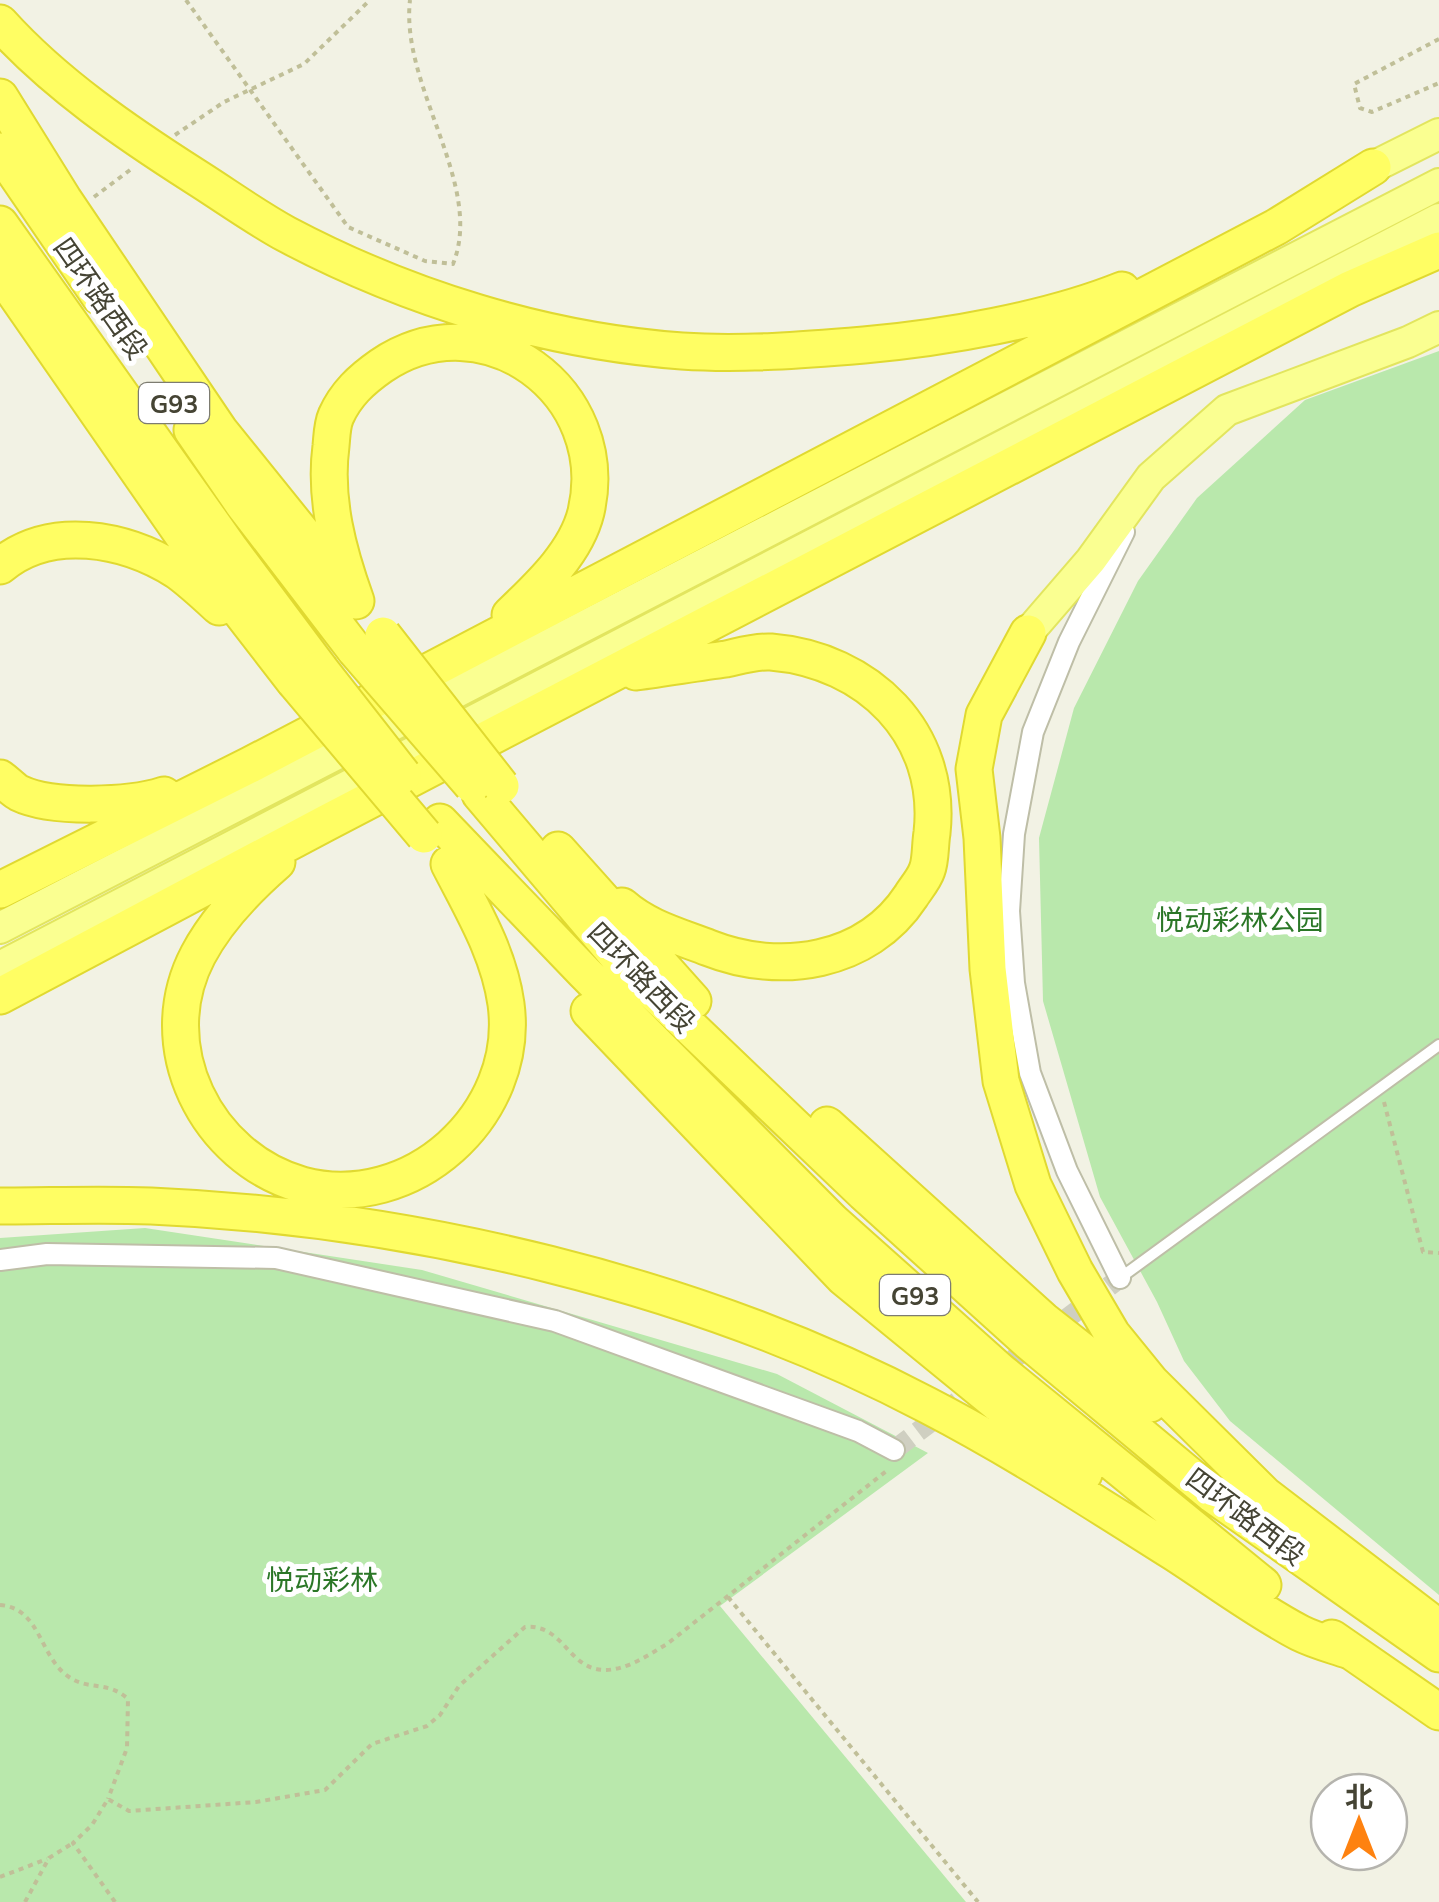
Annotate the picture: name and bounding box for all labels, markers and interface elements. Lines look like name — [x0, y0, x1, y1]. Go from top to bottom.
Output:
street label: 四环路西段 — [47, 231, 155, 365]
road number: G93 — [139, 383, 209, 423]
park label: 悦动彩林公园 — [1156, 902, 1324, 937]
street label: 四环路西段 — [581, 914, 703, 1040]
road number: G93 — [880, 1275, 950, 1315]
street label: 四环路西段 — [1180, 1460, 1312, 1572]
park label: 悦动彩林 — [266, 1562, 378, 1597]
north arrow — [1309, 1772, 1409, 1872]
text: 北 — [1345, 1779, 1373, 1814]

